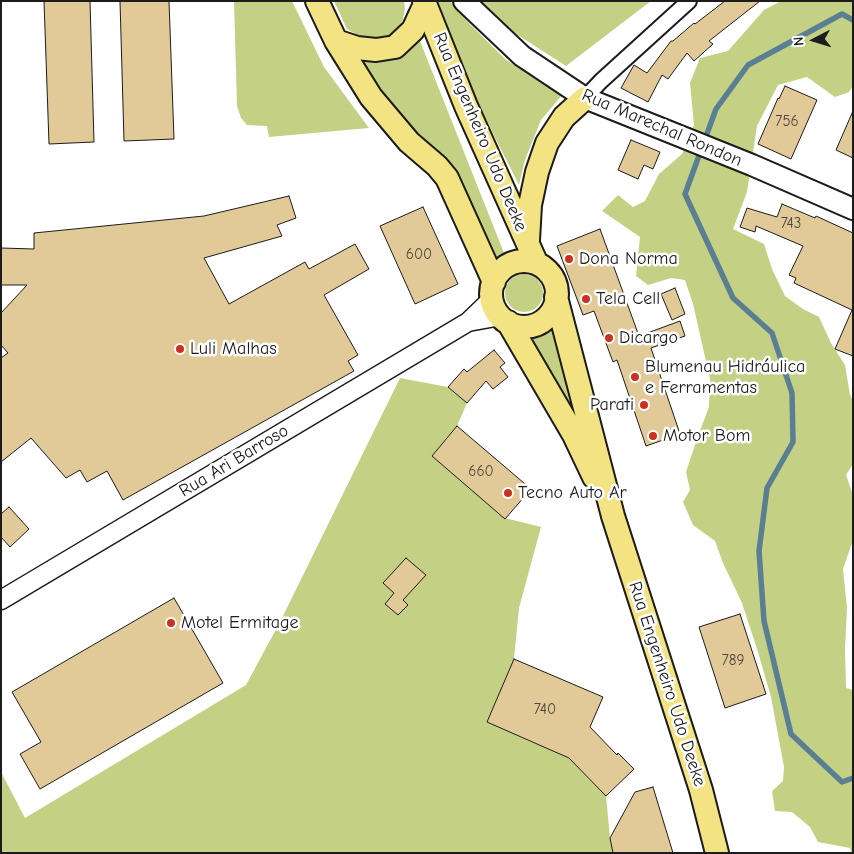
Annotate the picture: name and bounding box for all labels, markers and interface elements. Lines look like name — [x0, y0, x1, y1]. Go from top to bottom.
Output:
north arrow — [789, 15, 839, 65]
street label: Rua Engenheiro Udo Deeke — [428, 29, 532, 235]
text: N — [790, 36, 807, 47]
street label: Rua Marechal Rondon — [579, 84, 745, 172]
house number: 756 — [775, 113, 799, 131]
house number: 743 — [781, 215, 801, 233]
house number: 600 — [406, 246, 432, 264]
place label: Dona Norma — [579, 248, 678, 270]
marker: Dona Norma — [563, 253, 575, 265]
place label: Tela Cell — [596, 288, 660, 310]
marker: Tela Cell — [580, 293, 592, 305]
place label: Dicargo — [619, 327, 678, 349]
marker: Dicargo — [603, 332, 615, 344]
place label: Luli Malhas — [190, 338, 277, 360]
marker: Luli Malhas — [174, 343, 186, 355]
place label: Blumenau Hidráulica e Ferramentas — [645, 356, 805, 398]
marker: Blumenau Hidráulica e Ferramentas — [629, 371, 641, 383]
place label: Parati — [590, 394, 634, 416]
marker: Parati — [638, 399, 650, 411]
street label: Rua Ari Barroso — [175, 420, 293, 502]
place label: Motor Bom — [663, 425, 750, 447]
marker: Motor Bom — [647, 430, 659, 442]
house number: 660 — [468, 463, 494, 481]
place label: Tecno Auto Ar — [518, 482, 627, 504]
marker: Tecno Auto Ar — [502, 487, 514, 499]
street label: Rua Engenheiro Udo Deeke — [624, 579, 710, 789]
place label: Motel Ermitage — [181, 612, 298, 634]
marker: Motel Ermitage — [165, 617, 177, 629]
house number: 789 — [722, 652, 744, 670]
house number: 740 — [534, 701, 556, 719]

